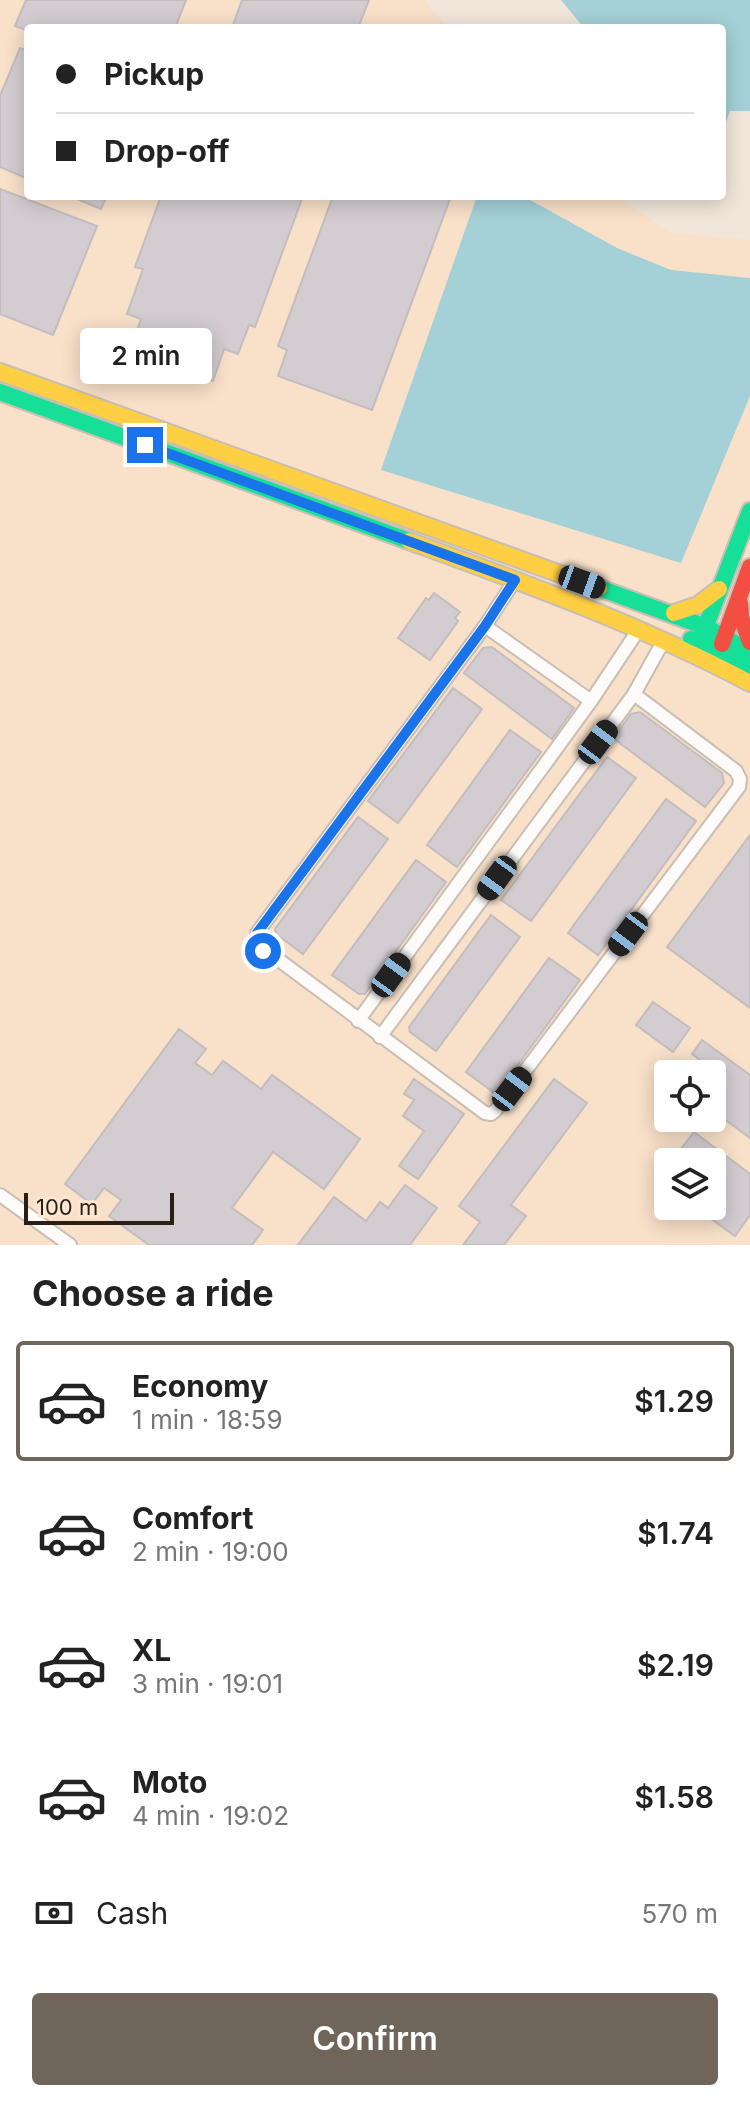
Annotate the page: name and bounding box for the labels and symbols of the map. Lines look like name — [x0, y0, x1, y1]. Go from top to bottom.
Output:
callout: 2 min — [79, 329, 211, 385]
route end — [127, 427, 163, 463]
car — [555, 563, 609, 601]
car — [574, 716, 622, 768]
car — [473, 852, 521, 904]
car — [604, 908, 652, 960]
route start — [245, 933, 281, 969]
car — [367, 949, 415, 1001]
car — [488, 1063, 536, 1115]
scale bar — [24, 1189, 174, 1225]

